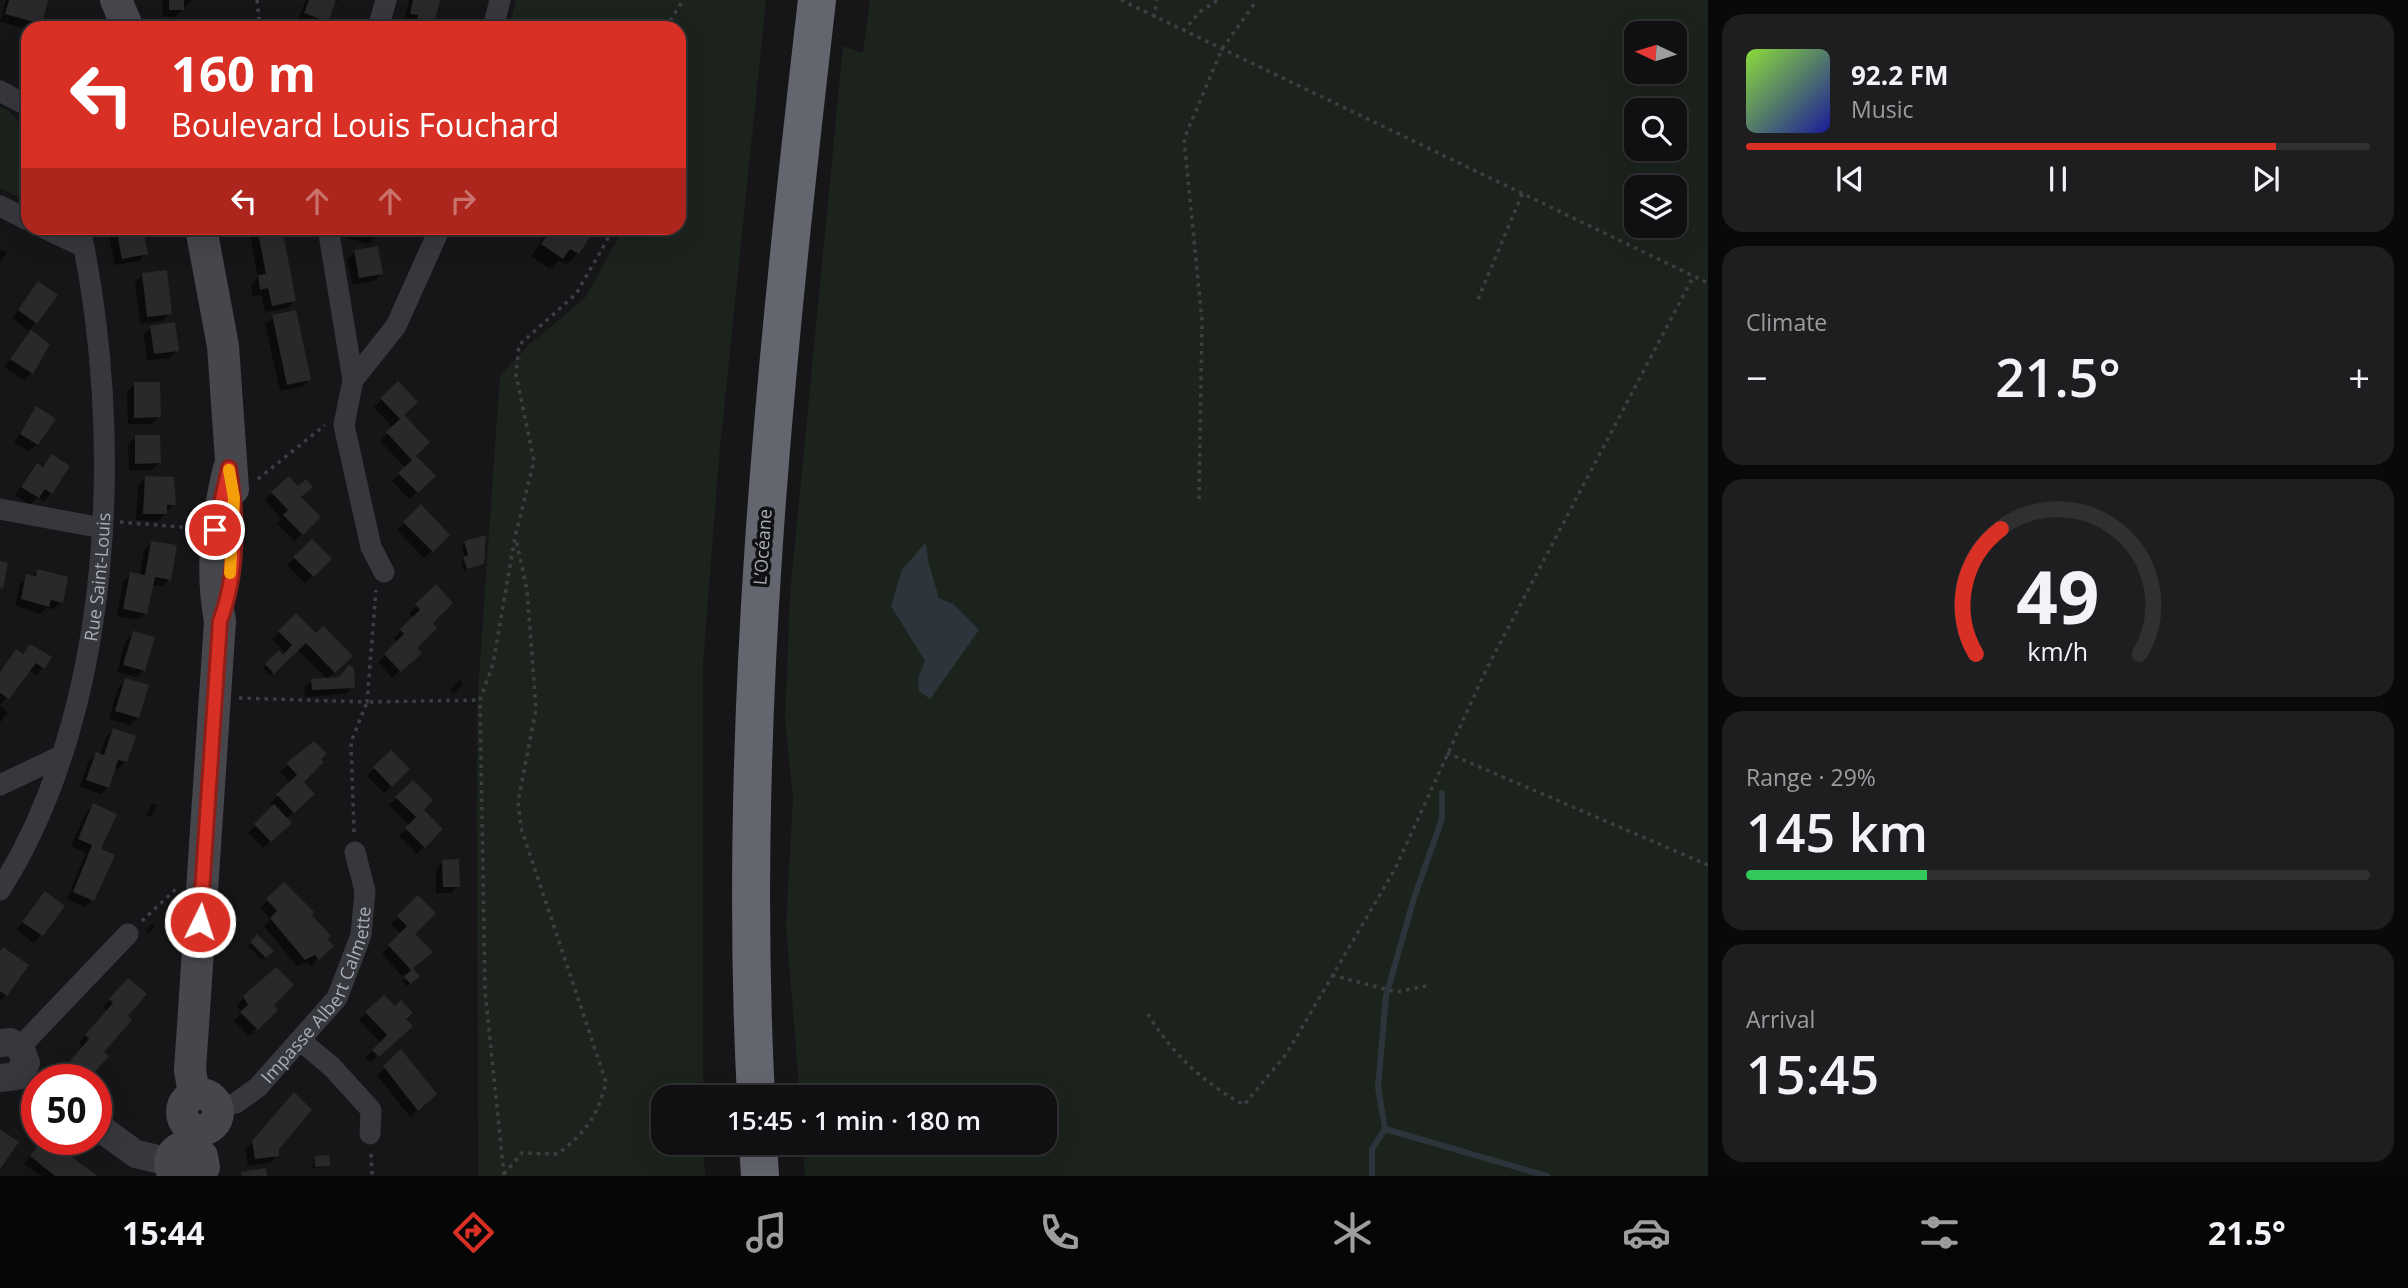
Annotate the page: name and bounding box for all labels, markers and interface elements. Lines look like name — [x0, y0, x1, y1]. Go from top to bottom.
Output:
north arrow — [1624, 21, 1687, 84]
map controls — [1624, 21, 1687, 238]
text: 160 m — [171, 40, 316, 106]
icon: left — [56, 49, 147, 140]
text: 92.2 FM — [1851, 57, 1949, 93]
text: Music — [1851, 93, 1914, 125]
button: search — [1624, 98, 1687, 161]
text: Boulevard Louis Fouchard — [171, 103, 559, 146]
icon: previous — [1831, 160, 1869, 198]
icon: pause — [2039, 160, 2077, 198]
icon: next — [2247, 160, 2285, 198]
button: layers — [1624, 175, 1687, 238]
icon: left — [225, 182, 263, 220]
icon: ahead — [298, 182, 336, 220]
icon: ahead — [371, 182, 409, 220]
icon: right — [444, 182, 482, 220]
text: Climate — [1746, 306, 1827, 338]
text: 21.5° — [1995, 341, 2121, 412]
text: − — [1746, 351, 1768, 403]
text: + — [2348, 351, 2370, 403]
pin — [185, 500, 245, 560]
street label: L’Océane — [747, 508, 777, 586]
icon: arrive — [196, 511, 234, 549]
street label: Rue Saint-Louis — [78, 512, 115, 643]
text: 49 — [2016, 546, 2100, 645]
text: km/h — [2028, 634, 2088, 668]
text: Range · 29% — [1746, 761, 1876, 793]
text: 145 km — [1746, 796, 1928, 867]
position arrow — [163, 885, 237, 959]
street label: Impasse Albert Calmette — [255, 905, 376, 1088]
text: Arrival — [1746, 1003, 1815, 1035]
text: 15:45 — [1746, 1038, 1879, 1109]
speed limit sign: 50 — [21, 1064, 112, 1155]
text: 15:45 · 1 min · 180 m — [727, 1102, 981, 1138]
icon: directions — [449, 1208, 498, 1257]
icon: music — [742, 1208, 791, 1257]
icon: phone — [1035, 1208, 1084, 1257]
icon: climate — [1328, 1208, 1377, 1257]
icon: car — [1622, 1208, 1671, 1257]
icon: filters — [1915, 1208, 1964, 1257]
text: 15:44 — [122, 1211, 204, 1254]
text: 21.5° — [2208, 1211, 2286, 1254]

